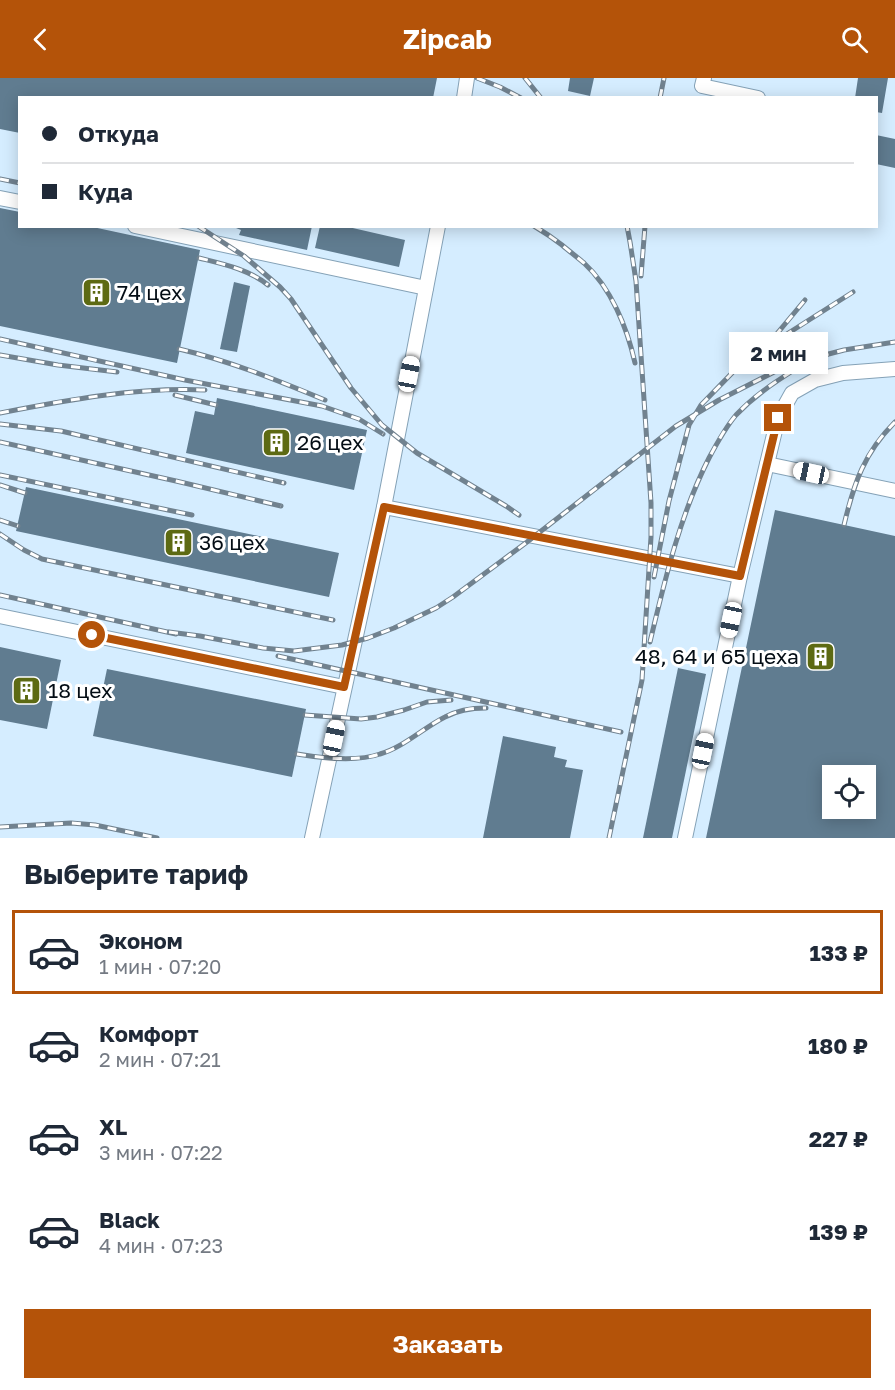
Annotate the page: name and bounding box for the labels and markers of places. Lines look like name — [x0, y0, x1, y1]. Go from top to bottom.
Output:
building icon: 74 цех — [80, 276, 112, 308]
place label: 74 цех — [117, 279, 183, 305]
building icon: 26 цех — [260, 426, 292, 458]
place label: 26 цех — [297, 429, 364, 455]
building icon: 36 цех — [162, 526, 194, 558]
place label: 36 цех — [199, 529, 266, 555]
building icon: 48, 64 и 65 цеха — [804, 640, 836, 672]
place label: 48, 64 и 65 цеха — [635, 643, 799, 669]
building icon: 18 цех — [11, 674, 43, 706]
place label: 18 цех — [48, 677, 113, 703]

